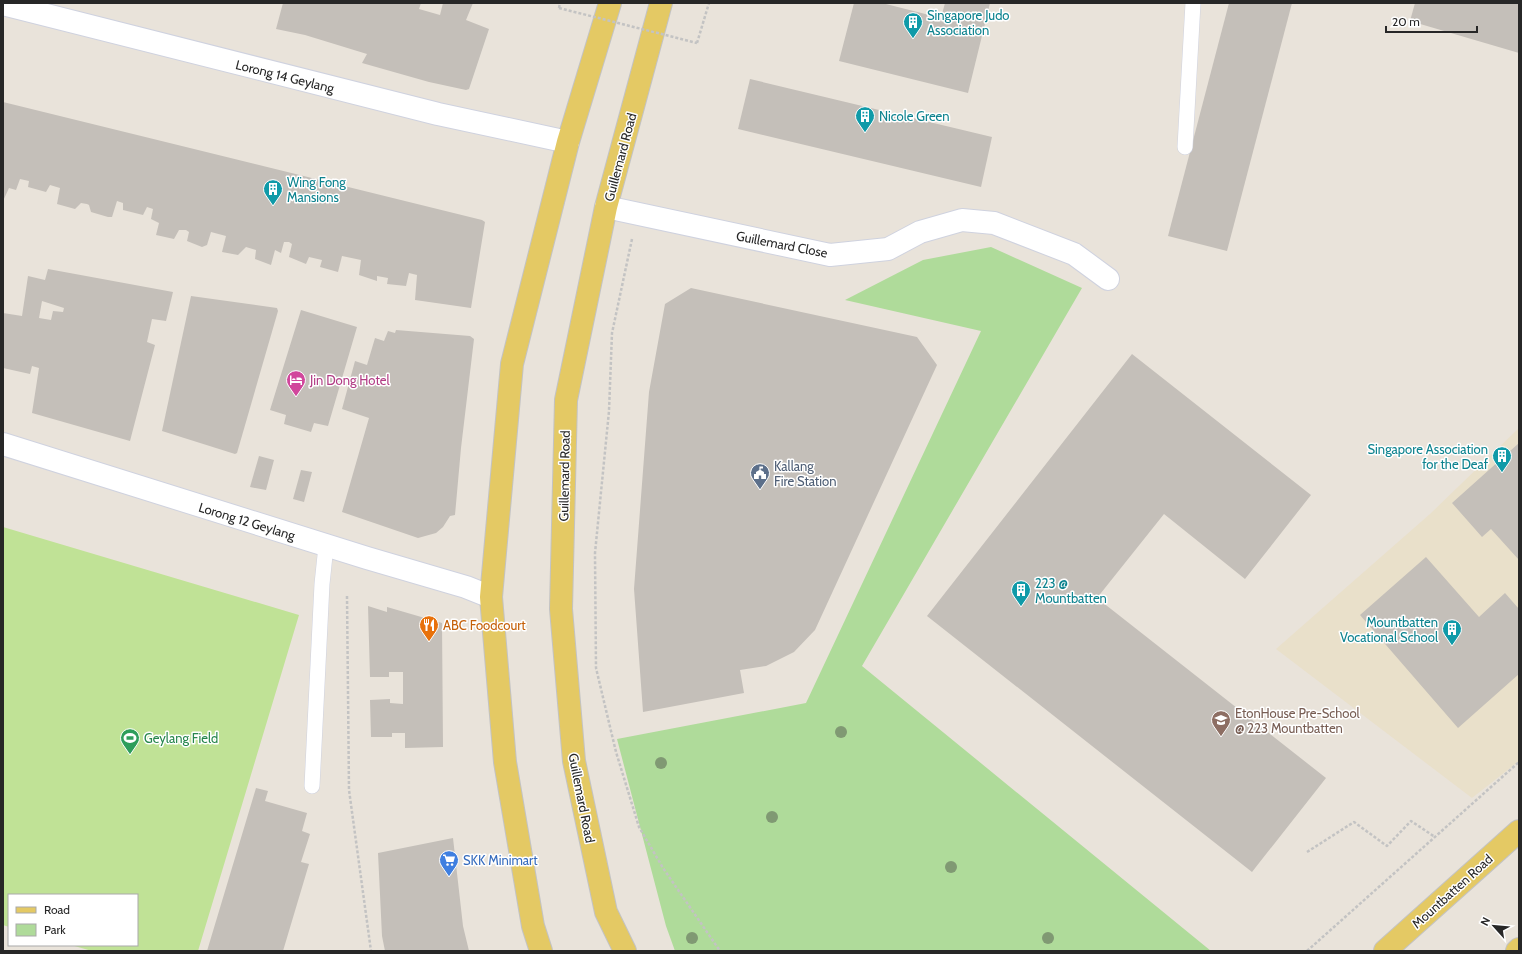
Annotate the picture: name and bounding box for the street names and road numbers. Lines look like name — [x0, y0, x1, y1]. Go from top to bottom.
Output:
street label: Lorong 14 Geylang — [234, 56, 336, 96]
street label: Guillemard Road — [601, 111, 639, 203]
street label: Guillemard Close — [735, 227, 829, 261]
street label: Guillemard Road — [555, 430, 573, 522]
street label: Lorong 12 Geylang — [197, 499, 298, 543]
street label: Guillemard Road — [565, 752, 599, 844]
street label: Mountbatten Road — [1408, 851, 1496, 931]

